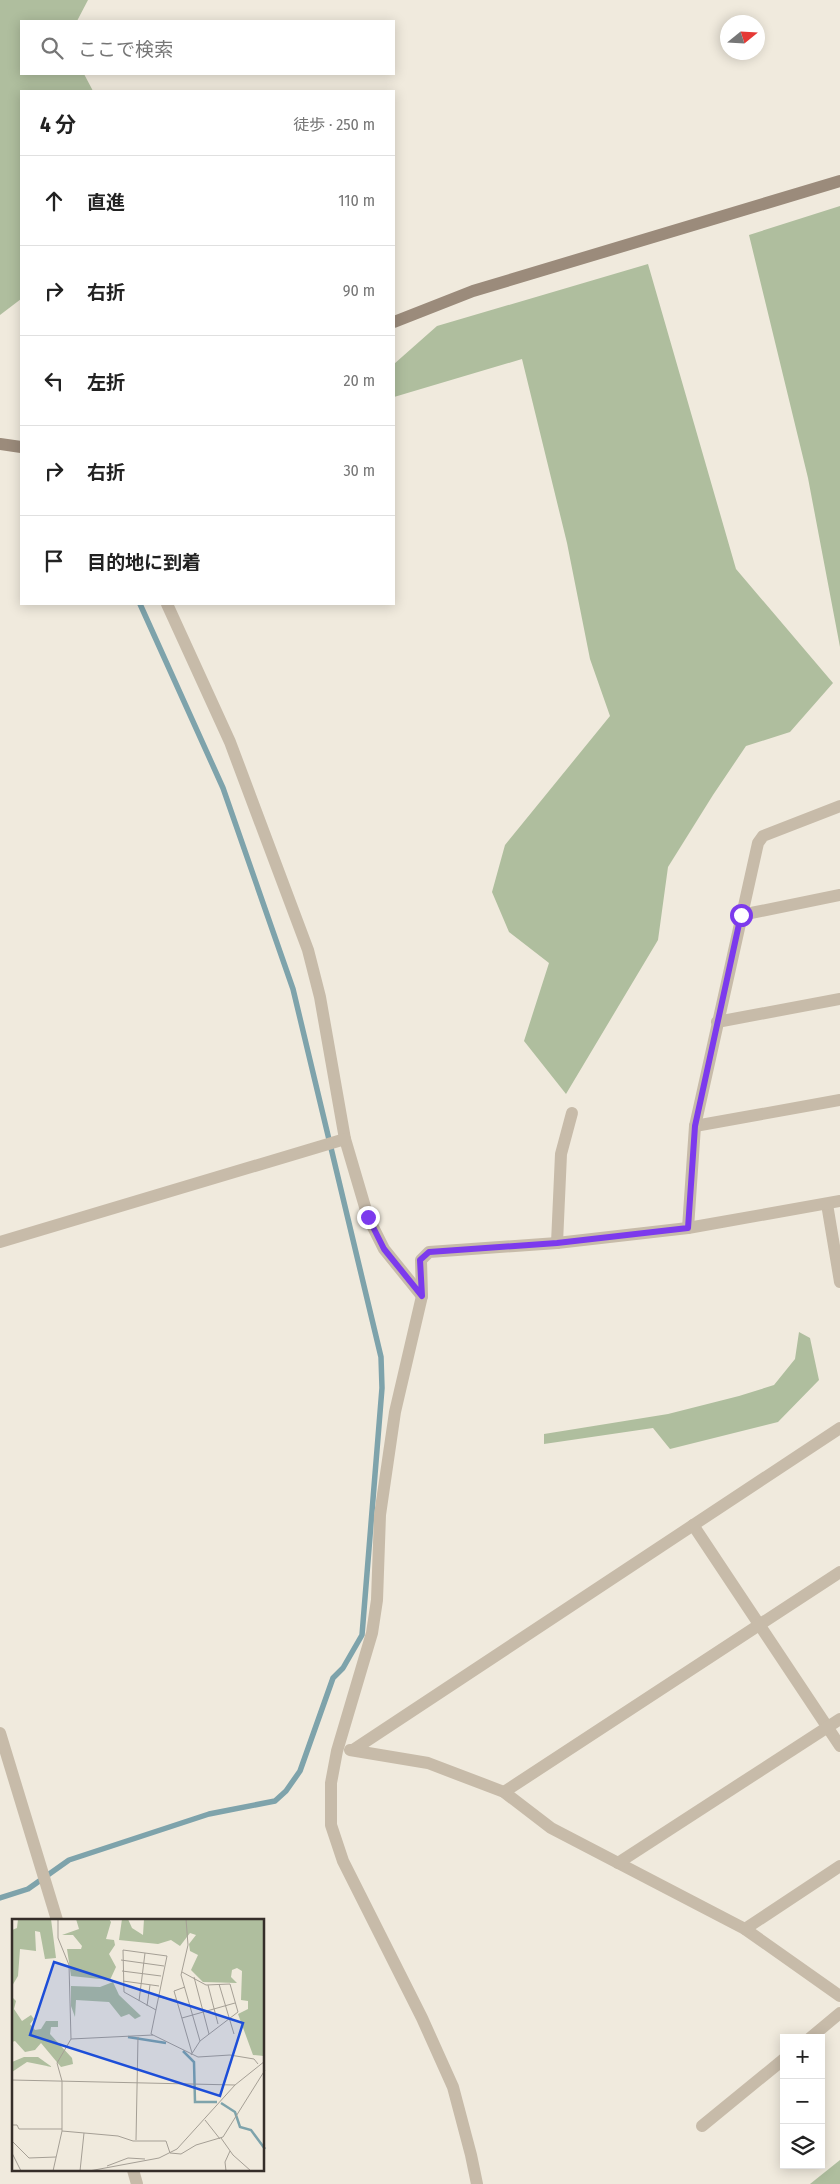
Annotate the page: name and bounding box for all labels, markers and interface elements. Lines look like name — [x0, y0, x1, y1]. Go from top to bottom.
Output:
north arrow — [720, 15, 765, 60]
search box — [20, 20, 395, 75]
icon: search — [38, 34, 66, 62]
text: ここで検索 — [78, 38, 173, 61]
text: 4 分 — [40, 112, 76, 138]
text: 徒歩 · 250 m — [293, 115, 375, 134]
icon: ahead — [40, 187, 68, 215]
text: 直進 — [87, 191, 125, 214]
text: 110 m — [338, 191, 375, 210]
icon: right — [40, 277, 68, 305]
text: 右折 — [87, 281, 125, 304]
text: 90 m — [343, 281, 375, 300]
icon: left — [40, 367, 68, 395]
text: 左折 — [87, 371, 125, 394]
text: 20 m — [344, 371, 375, 390]
icon: right — [40, 457, 68, 485]
text: 右折 — [87, 461, 125, 484]
text: 30 m — [343, 461, 375, 480]
icon: arrive — [40, 547, 68, 575]
text: 目的地に到着 — [87, 551, 201, 574]
route start — [730, 904, 753, 927]
route end — [357, 1206, 380, 1229]
inset map — [12, 1919, 265, 2172]
map controls — [780, 2034, 825, 2169]
button: + — [780, 2034, 825, 2079]
button: − — [780, 2079, 825, 2124]
button: layers — [780, 2124, 825, 2169]

